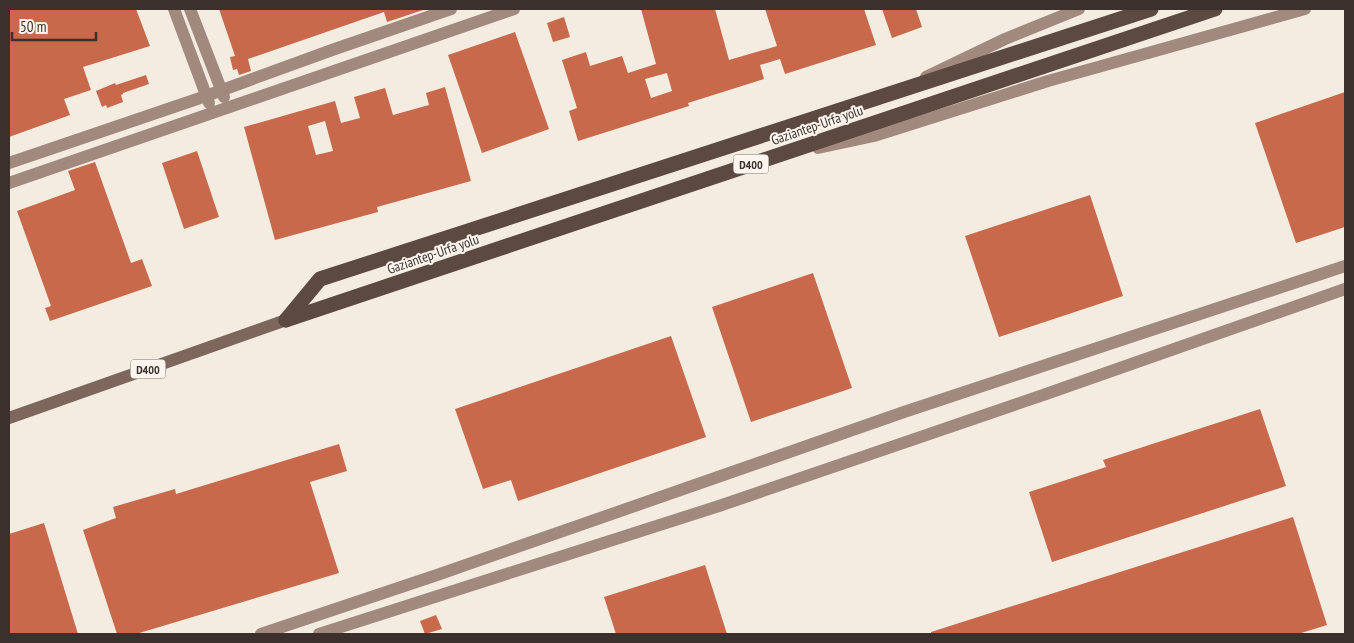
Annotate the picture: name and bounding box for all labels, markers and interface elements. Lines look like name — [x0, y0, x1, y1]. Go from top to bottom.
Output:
scale bar — [12, 10, 96, 42]
text: 50 m — [20, 17, 46, 36]
street label: Gaziantep-Urfa yolu — [769, 101, 865, 149]
road number: D400 — [734, 154, 768, 173]
street label: Gaziantep-Urfa yolu — [385, 230, 481, 278]
road number: D400 — [130, 359, 166, 378]

